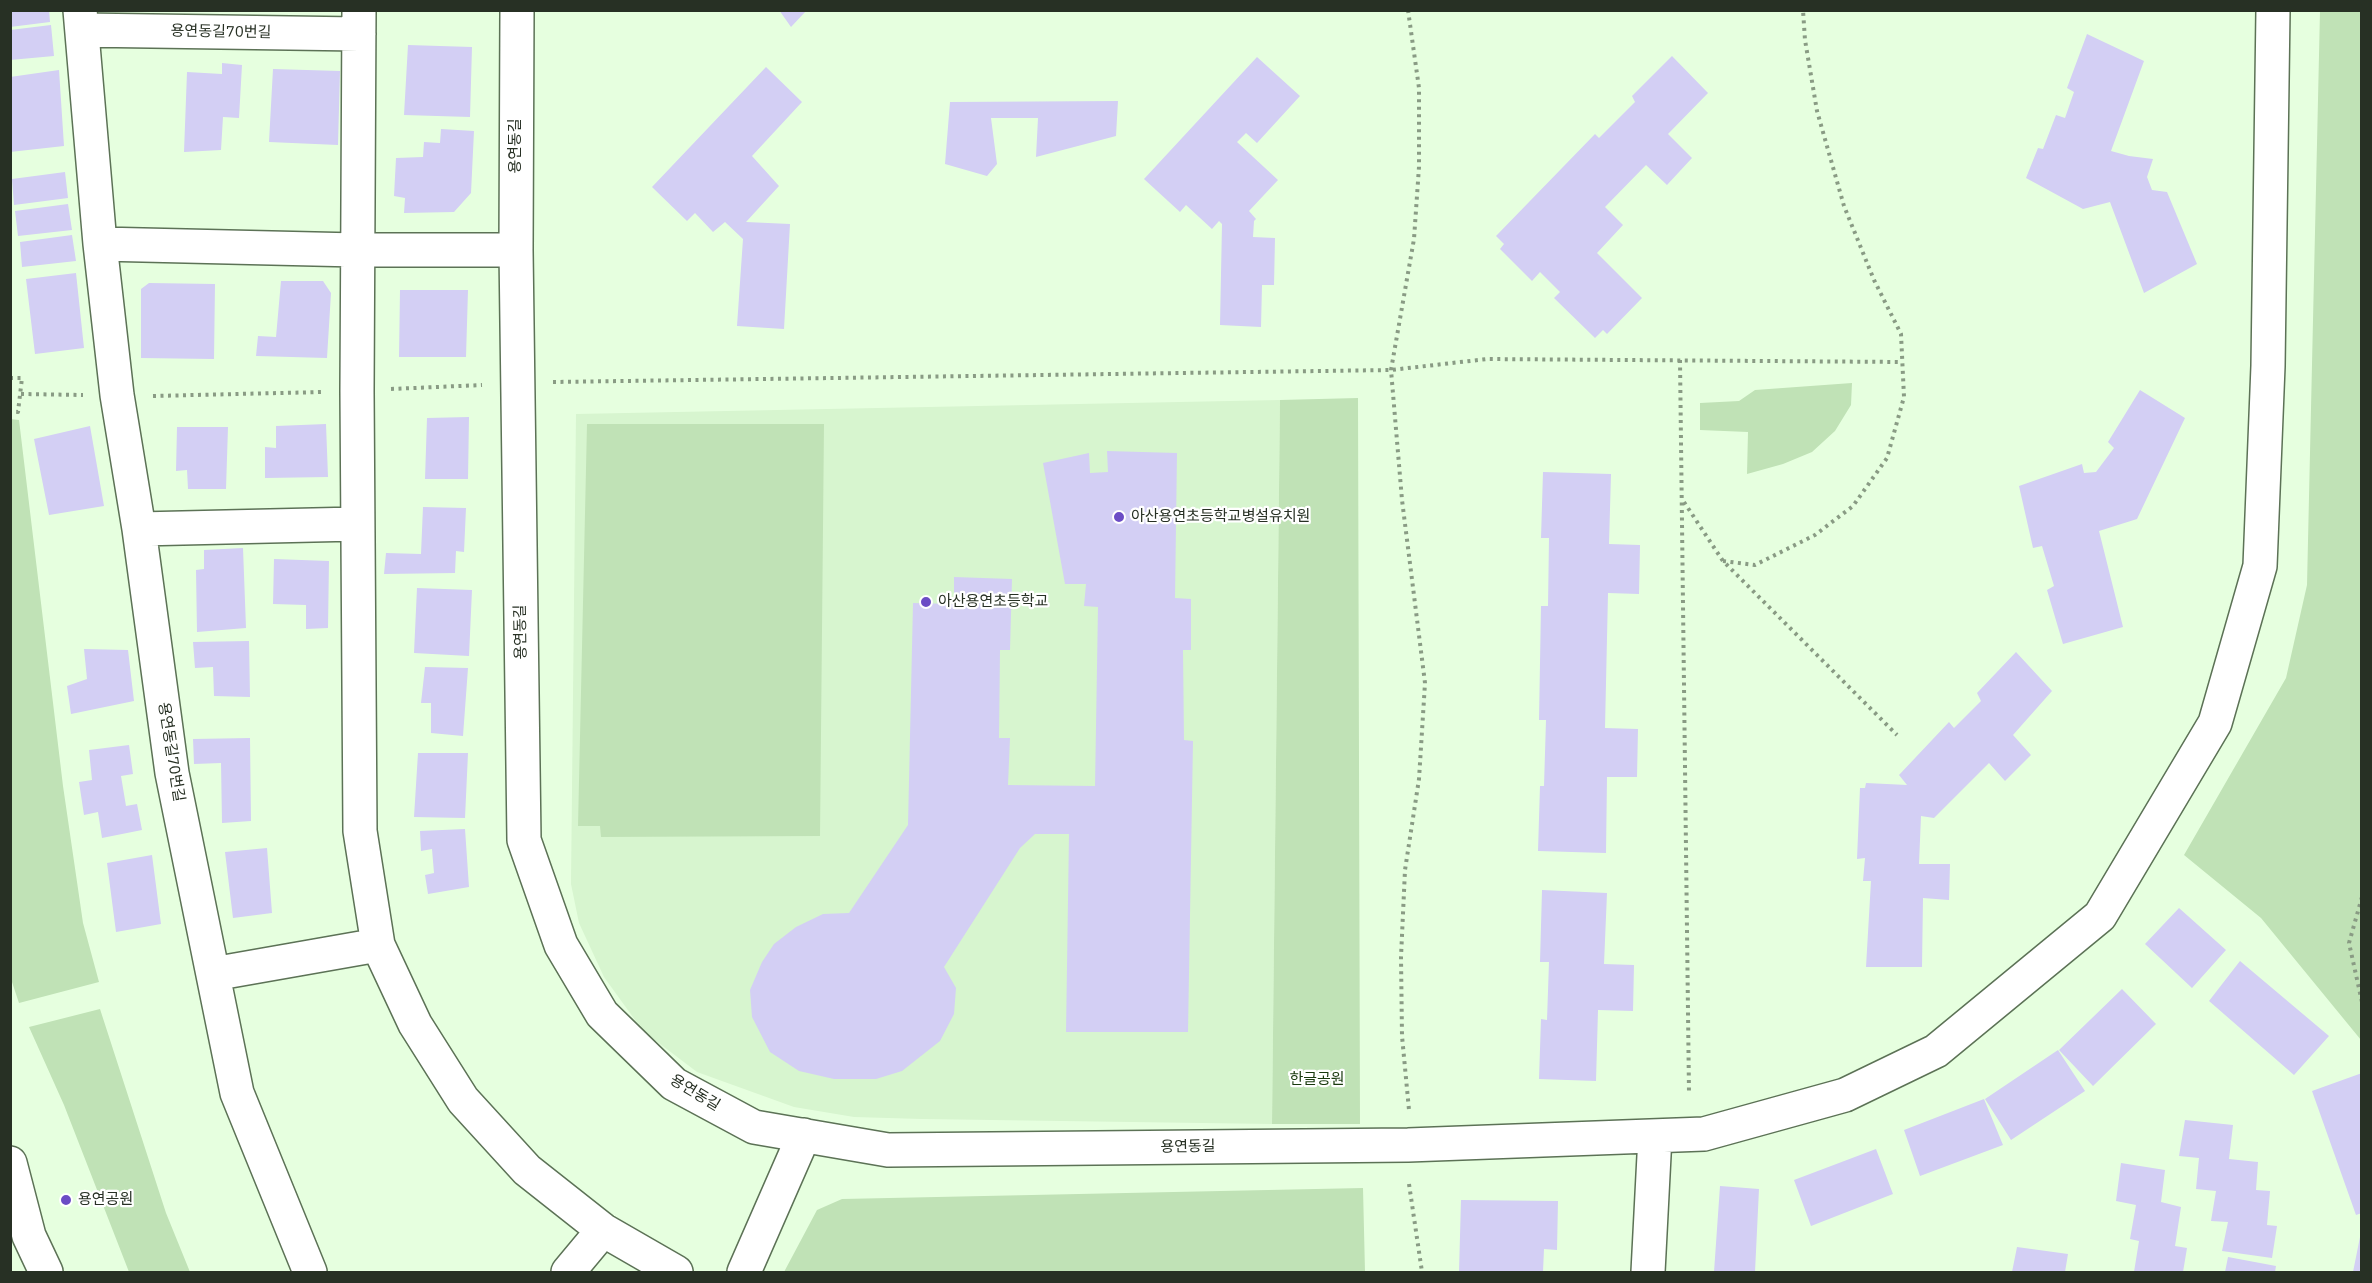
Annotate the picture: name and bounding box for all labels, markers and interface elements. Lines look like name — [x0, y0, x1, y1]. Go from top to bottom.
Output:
street label: 용연동길70번길 — [170, 22, 272, 42]
street label: 용연동길 — [507, 118, 525, 174]
place label: 아산용연초등학교병설유치원 — [1131, 508, 1310, 526]
marker: 아산용연초등학교병설유치원 — [1112, 510, 1126, 524]
place label: 아산용연초등학교 — [938, 593, 1048, 611]
marker: 아산용연초등학교 — [919, 595, 933, 609]
street label: 용연동길 — [512, 604, 530, 660]
street label: 용연동길70번길 — [154, 701, 188, 803]
street label: 용연동길 — [667, 1071, 723, 1115]
park label: 한글공원 — [1289, 1071, 1345, 1089]
street label: 용연동길 — [1160, 1138, 1216, 1156]
place label: 용연공원 — [78, 1191, 133, 1209]
marker: 용연공원 — [59, 1193, 73, 1207]

